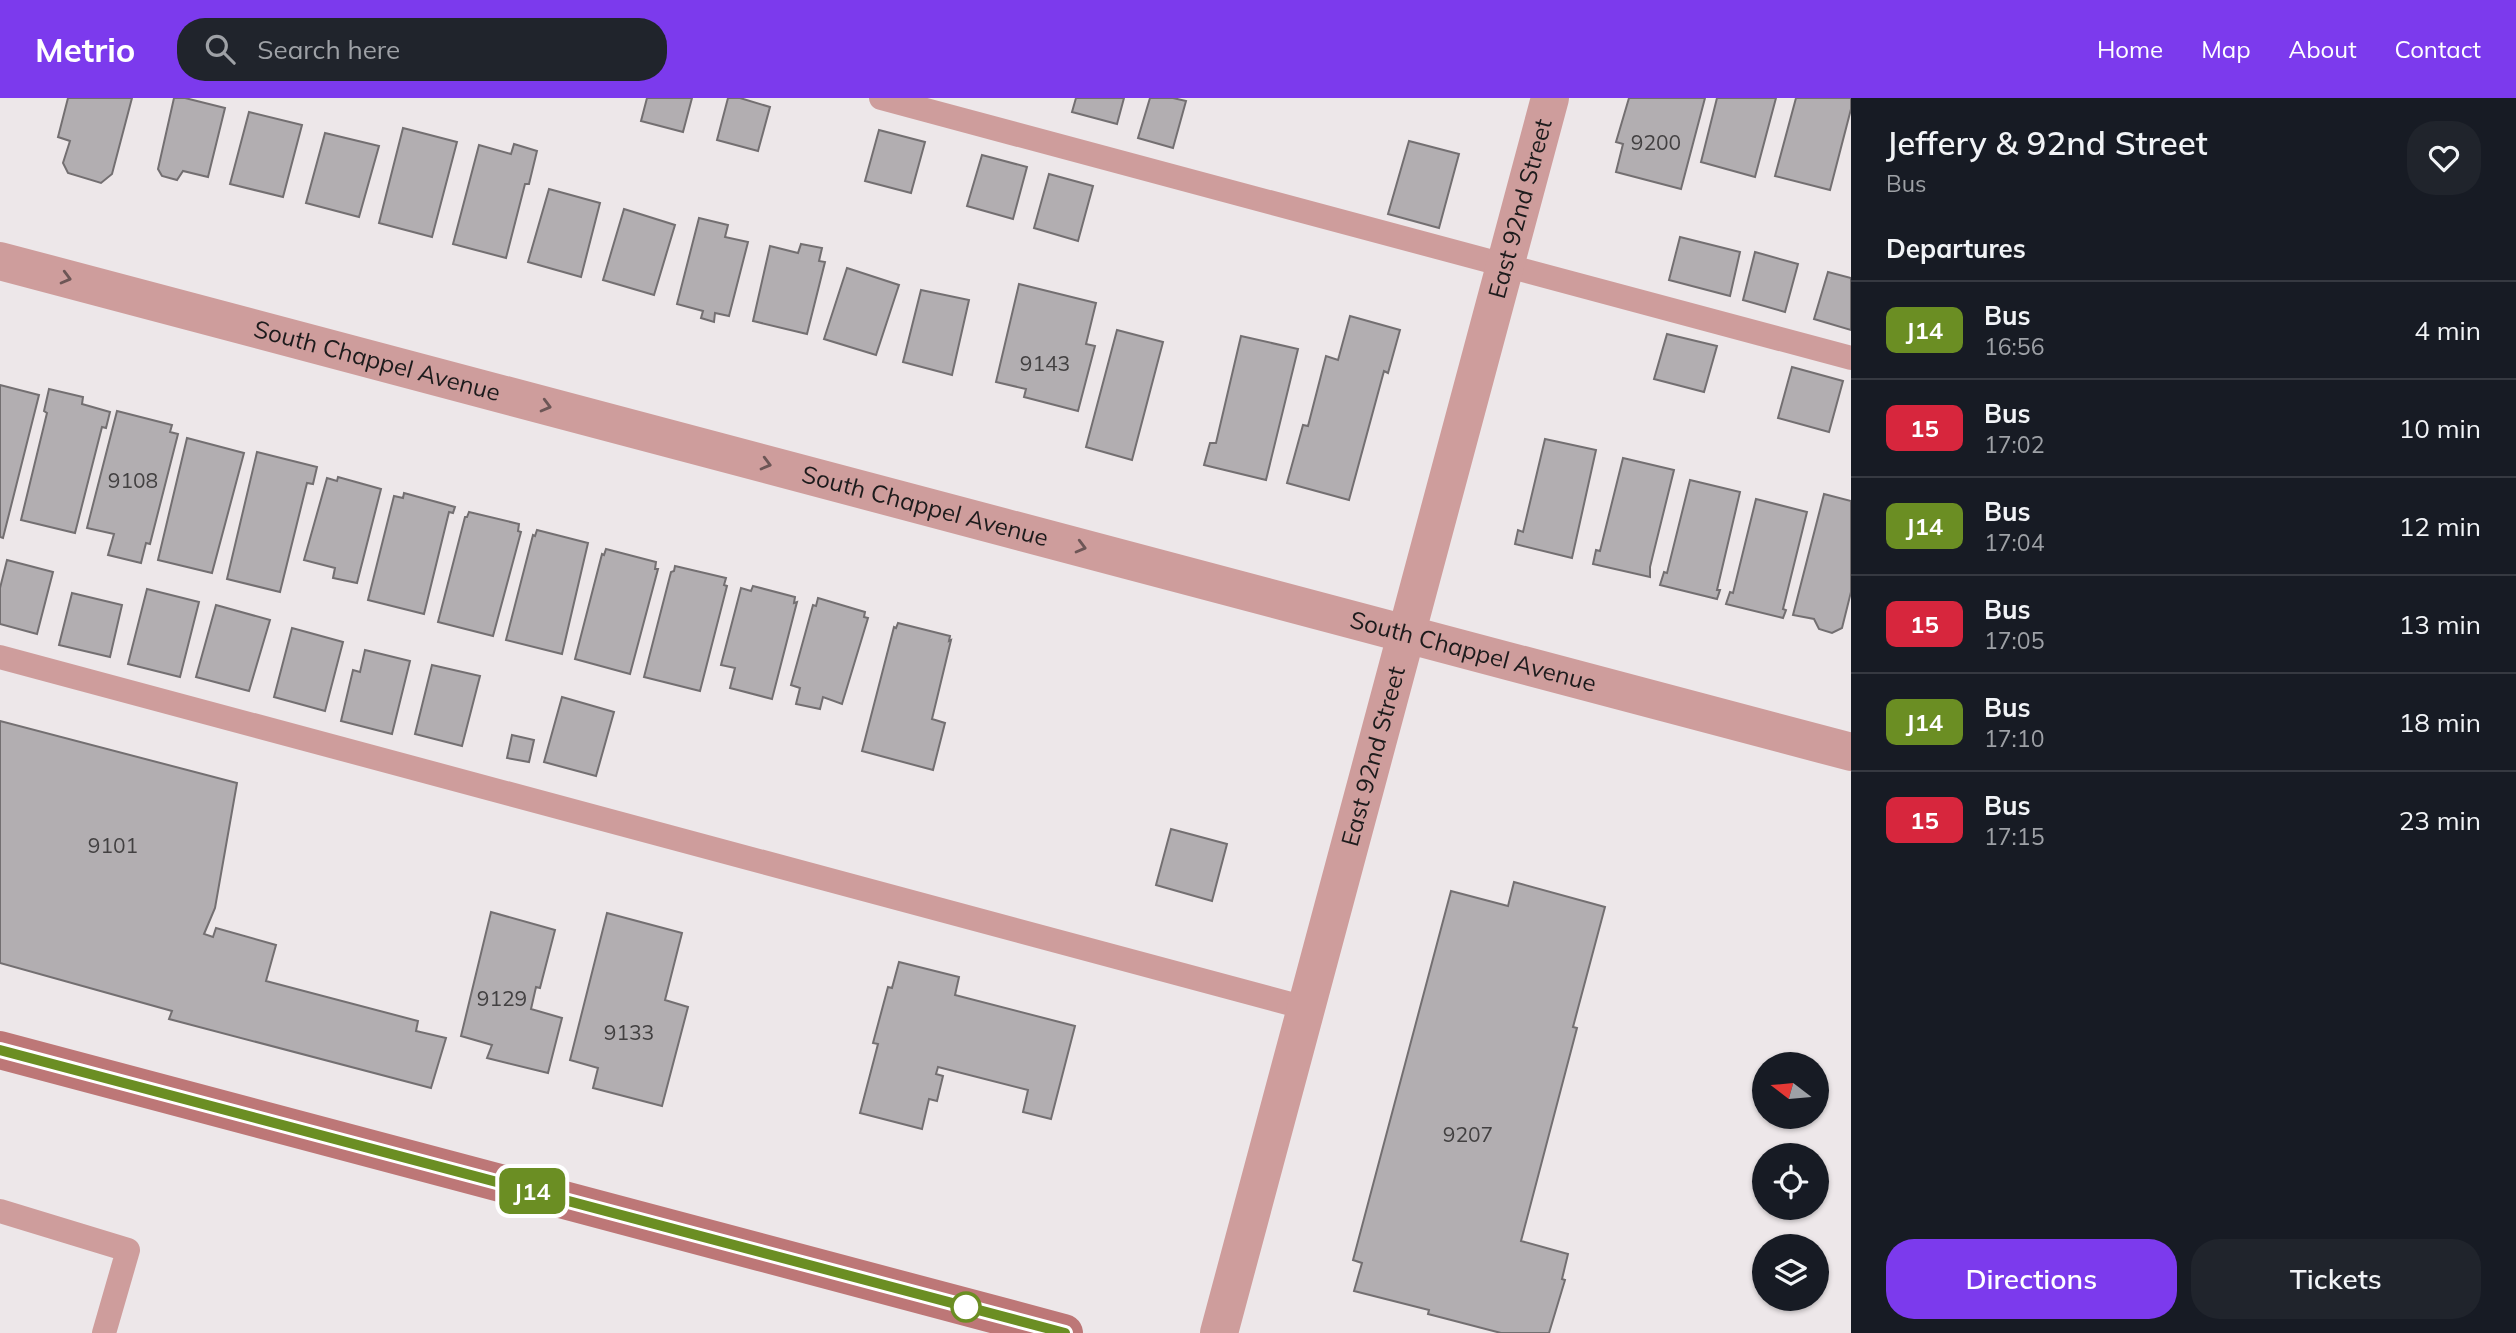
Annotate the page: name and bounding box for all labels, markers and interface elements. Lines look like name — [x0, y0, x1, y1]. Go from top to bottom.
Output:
search box — [177, 18, 667, 81]
text: Metrio — [35, 29, 135, 70]
icon: search — [201, 30, 239, 68]
text: Search here — [257, 33, 400, 66]
text: Home — [2097, 34, 2163, 64]
text: Map — [2201, 34, 2251, 64]
text: About — [2289, 34, 2357, 64]
text: Contact — [2395, 34, 2481, 64]
street label: East 92nd Street — [1481, 115, 1558, 302]
button: heart — [2407, 121, 2481, 195]
text: Jeffery & 92nd Street — [1886, 122, 2208, 163]
house number: 9200 — [1631, 129, 1681, 155]
text: Bus — [1886, 169, 1926, 198]
text: Departures — [1886, 232, 2026, 265]
one-way arrow — [60, 270, 72, 284]
text: Bus — [1984, 299, 2030, 332]
street label: South Chappel Avenue — [251, 313, 504, 407]
text: 4 min — [2414, 314, 2481, 347]
text: J14 — [1906, 315, 1943, 345]
text: 16:56 — [1984, 332, 2044, 361]
house number: 9143 — [1020, 350, 1070, 376]
one-way arrow — [540, 397, 552, 412]
text: Bus — [1984, 397, 2030, 430]
text: 10 min — [2399, 412, 2481, 445]
text: 15 — [1910, 413, 1939, 443]
text: 17:02 — [1984, 430, 2044, 459]
one-way arrow — [760, 456, 772, 470]
street label: South Chappel Avenue — [799, 458, 1052, 552]
house number: 9108 — [108, 467, 158, 493]
text: Bus — [1984, 495, 2030, 528]
text: 12 min — [2399, 510, 2481, 543]
text: J14 — [1906, 511, 1943, 541]
text: 17:04 — [1984, 528, 2044, 557]
one-way arrow — [1075, 539, 1087, 554]
text: Bus — [1984, 593, 2030, 626]
street label: South Chappel Avenue — [1347, 604, 1600, 698]
text: 13 min — [2399, 608, 2481, 641]
text: 15 — [1910, 609, 1939, 639]
text: 17:05 — [1984, 626, 2044, 655]
street label: East 92nd Street — [1334, 663, 1411, 849]
text: Bus — [1984, 691, 2030, 724]
text: 18 min — [2399, 706, 2481, 739]
text: J14 — [1906, 707, 1943, 737]
text: 17:10 — [1984, 724, 2044, 753]
text: Bus — [1984, 789, 2030, 822]
text: 23 min — [2399, 804, 2481, 837]
text: 15 — [1910, 805, 1939, 835]
text: 17:15 — [1984, 822, 2044, 851]
house number: 9101 — [88, 832, 138, 858]
house number: 9129 — [477, 985, 527, 1011]
house number: 9133 — [604, 1019, 654, 1045]
north arrow — [1752, 1052, 1829, 1129]
map controls — [1752, 1052, 1829, 1311]
house number: 9207 — [1443, 1121, 1493, 1147]
button: locate — [1752, 1143, 1829, 1220]
line badge: J14 — [492, 1168, 572, 1214]
text: J14 — [513, 1176, 551, 1206]
button: layers — [1752, 1234, 1829, 1311]
button: Directions — [1886, 1239, 2177, 1319]
button: Tickets — [2191, 1239, 2481, 1319]
unlabelled marker — [951, 1292, 981, 1322]

